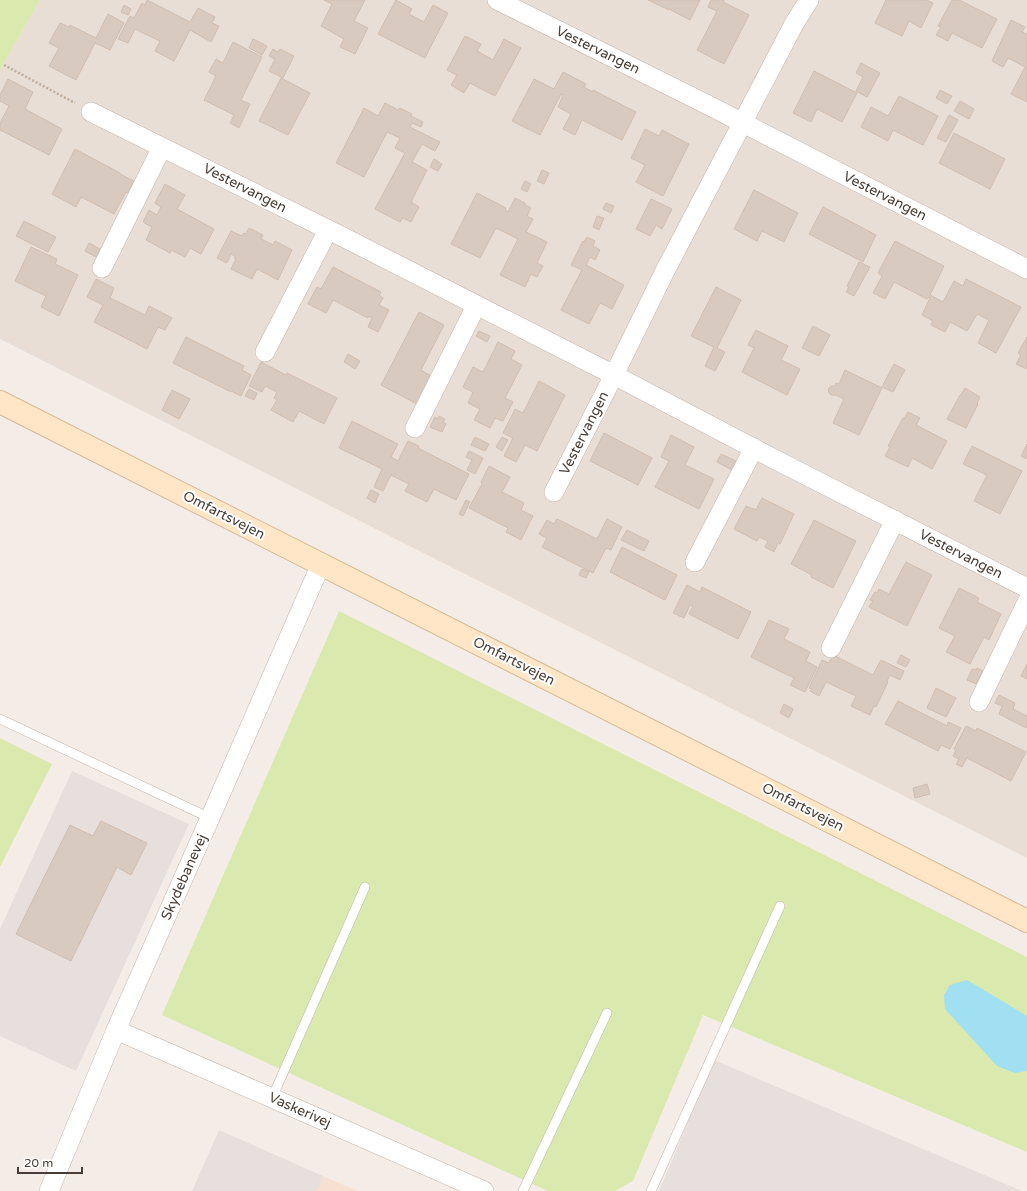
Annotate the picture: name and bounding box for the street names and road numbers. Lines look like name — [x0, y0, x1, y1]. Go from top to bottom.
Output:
street label: Vestervangen — [553, 22, 643, 78]
street label: Vestervangen — [201, 160, 289, 216]
street label: Vestervangen — [841, 168, 929, 224]
street label: Vestervangen — [556, 389, 612, 477]
street label: Omfartsvejen — [180, 487, 268, 543]
street label: Vestervangen — [917, 526, 1005, 582]
street label: Omfartsvejen — [470, 633, 558, 689]
street label: Omfartsvejen — [759, 779, 847, 835]
street label: Skydebanevej — [157, 831, 211, 923]
street label: Vaskerivej — [266, 1089, 334, 1131]

